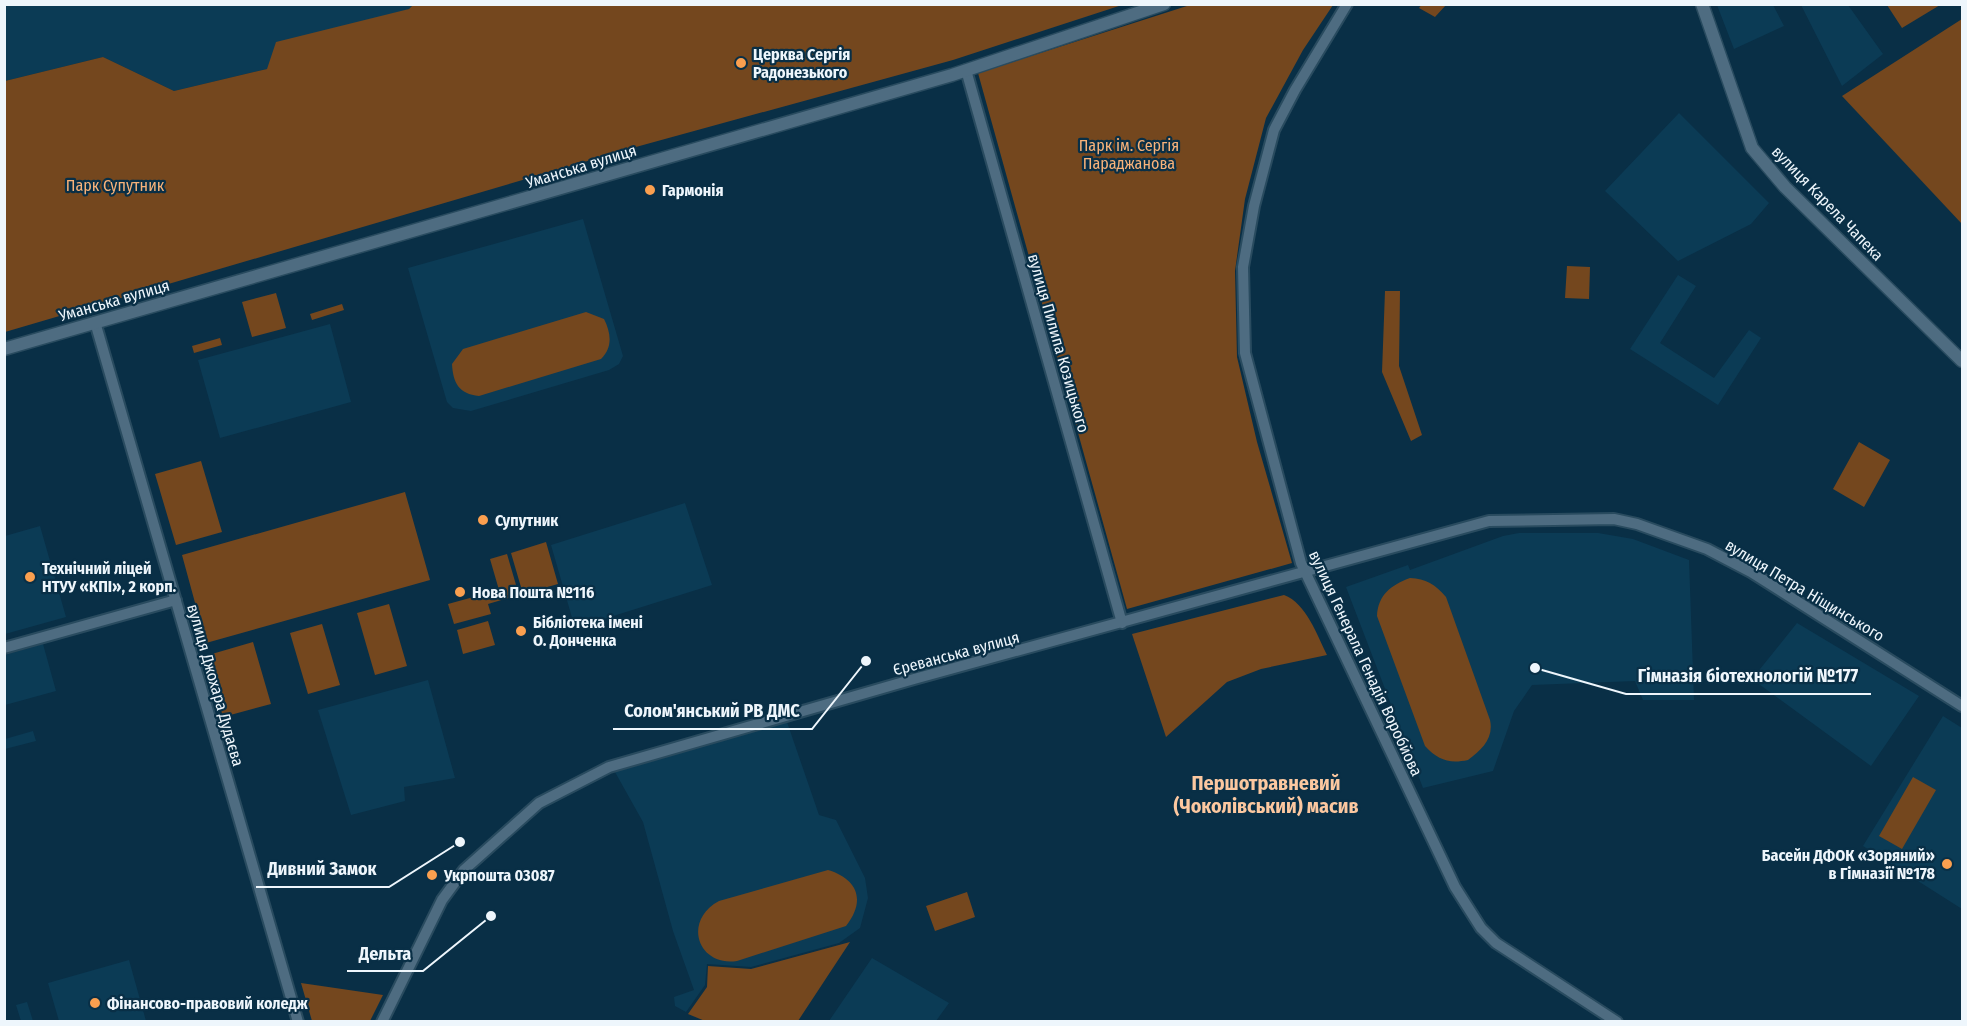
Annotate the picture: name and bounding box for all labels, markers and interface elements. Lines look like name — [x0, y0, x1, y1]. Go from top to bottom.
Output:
place label: Церква Сергія Радонезького — [753, 45, 850, 82]
marker: Церква Сергія Радонезького — [734, 56, 748, 70]
park label: Парк ім. Сергія Параджанова — [1079, 136, 1179, 173]
street label: Уманська вулиця — [523, 141, 639, 193]
street label: вулиця Карела Чапека — [1768, 142, 1887, 265]
park label: Парк Супутник — [66, 176, 165, 195]
place label: Гармонія — [662, 181, 724, 200]
marker: Гармонія — [643, 183, 657, 197]
street label: вулиця Пилипа Козицького — [1024, 252, 1093, 435]
street label: Уманська вулиця — [56, 276, 172, 326]
place label: Супутник — [495, 511, 559, 530]
marker: Супутник — [476, 513, 490, 527]
street label: вулиця Петра Ніщинського — [1722, 535, 1888, 645]
street label: вулиця Генерала Генадія Воробйова — [1305, 547, 1426, 779]
place label: Технічний ліцей НТУУ «КПІ», 2 корп. — [42, 559, 177, 596]
marker: Технічний ліцей НТУУ «КПІ», 2 корп. — [23, 570, 37, 584]
place label: Нова Пошта №116 — [472, 583, 594, 602]
marker: Нова Пошта №116 — [453, 585, 467, 599]
street label: вулиця Джохара Дудаєва — [183, 602, 248, 769]
place label: Бібліотека імені О. Донченка — [533, 613, 643, 650]
marker: Бібліотека імені О. Донченка — [514, 624, 528, 638]
street label: Єреванська вулиця — [891, 627, 1021, 679]
callout: Гімназія біотехнологій №177 — [1626, 658, 1871, 694]
text: Гімназія біотехнологій №177 — [1638, 665, 1859, 687]
callout: Солом'янський РВ ДМС — [613, 693, 812, 729]
text: Солом'янський РВ ДМС — [624, 700, 800, 722]
district label: Першотравневий (Чоколівський) масив — [1173, 771, 1359, 818]
place label: Басейн ДФОК «Зоряний» в Гімназії №178 — [1762, 846, 1936, 883]
callout: Дивний Замок — [256, 851, 389, 887]
marker: Басейн ДФОК «Зоряний» в Гімназії №178 — [1940, 857, 1954, 871]
text: Дивний Замок — [266, 858, 378, 880]
place label: Укрпошта 03087 — [443, 866, 555, 885]
marker: Укрпошта 03087 — [425, 868, 439, 882]
callout: Дельта — [347, 935, 423, 971]
text: Дельта — [358, 943, 411, 965]
place label: Фінансово-правовий коледж — [107, 994, 308, 1013]
marker: Фінансово-правовий коледж — [88, 996, 102, 1010]

